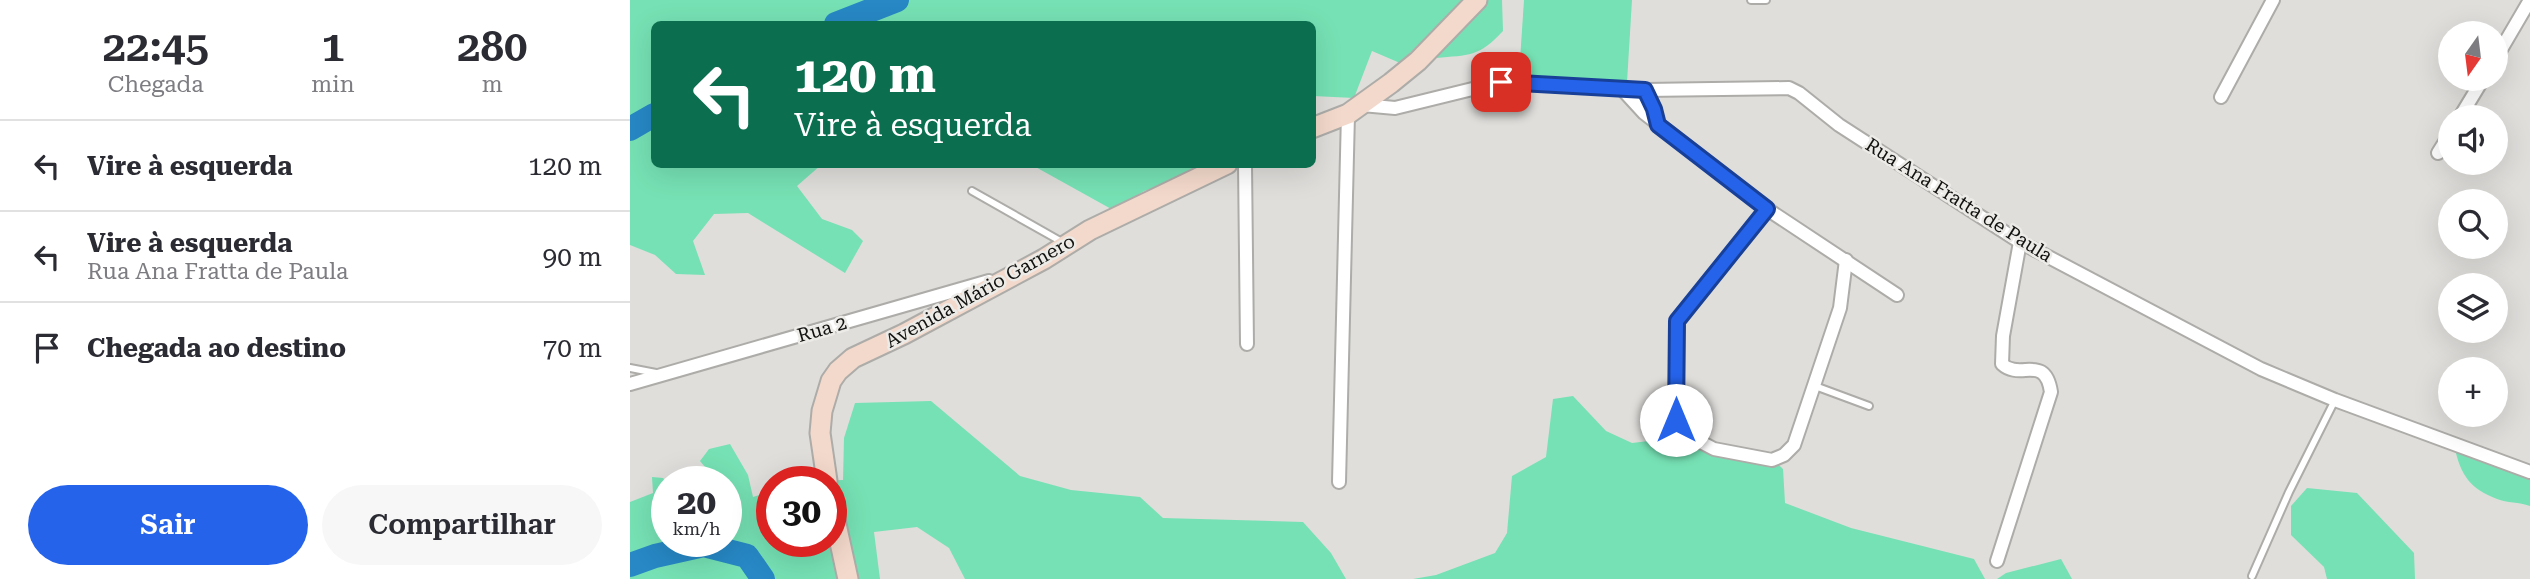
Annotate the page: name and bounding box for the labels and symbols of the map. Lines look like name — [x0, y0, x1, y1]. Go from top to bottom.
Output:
north arrow — [2438, 21, 2508, 91]
pin — [1471, 52, 1531, 112]
street label: Rua Ana Fratta de Paula — [1861, 133, 2057, 267]
street label: Avenida Mário Garnero — [881, 229, 1079, 353]
street label: Rua 2 — [795, 311, 849, 347]
position arrow — [1639, 383, 1713, 457]
speed limit sign: 30 — [756, 466, 847, 557]

